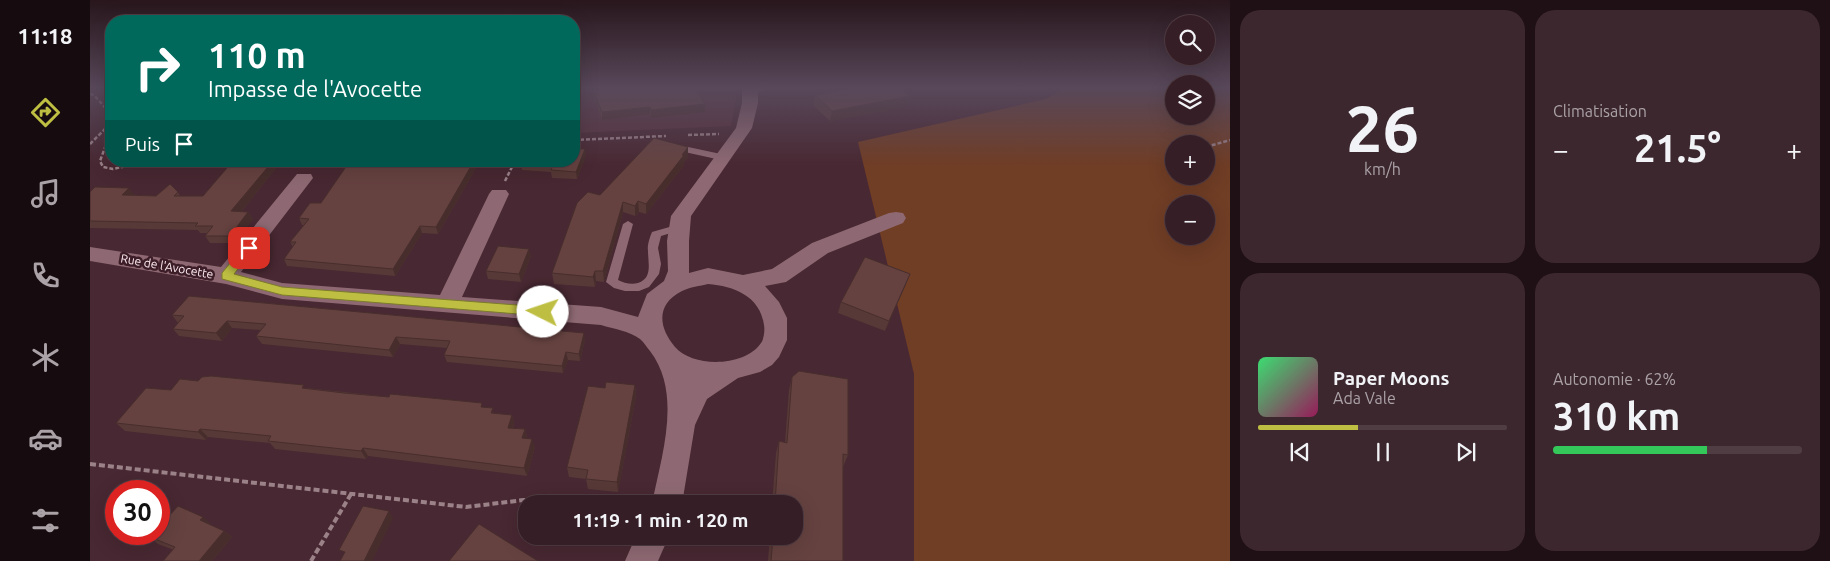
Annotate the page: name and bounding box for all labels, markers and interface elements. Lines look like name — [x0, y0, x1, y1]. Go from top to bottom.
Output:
map controls — [1165, 15, 1215, 245]
button: search — [1165, 15, 1215, 65]
text: 11:18 — [17, 23, 73, 48]
icon: right — [125, 35, 190, 100]
text: 110 m — [208, 35, 306, 75]
button: layers — [1165, 75, 1215, 125]
text: Impasse de l'Avocette — [208, 76, 422, 101]
text: 26 — [1346, 91, 1419, 164]
icon: directions — [28, 95, 63, 130]
text: Climatisation — [1553, 102, 1647, 120]
text: 21.5° — [1634, 127, 1721, 169]
icon: arrive — [170, 130, 198, 158]
text: Puis — [125, 133, 160, 155]
text: − — [1553, 134, 1569, 165]
text: + — [1786, 134, 1802, 165]
button: + — [1165, 135, 1215, 185]
text: km/h — [1364, 160, 1401, 178]
icon: music — [28, 176, 63, 211]
button: − — [1165, 195, 1215, 245]
pin — [228, 227, 270, 269]
icon: arrive — [235, 234, 263, 262]
street label: Rue de l'Avocette — [120, 251, 214, 281]
icon: phone — [28, 258, 63, 293]
position arrow — [516, 285, 568, 337]
icon: climate — [28, 340, 63, 375]
text: Paper Moons — [1333, 367, 1450, 389]
text: Autonomie · 62% — [1553, 370, 1676, 388]
text: Ada Vale — [1333, 389, 1396, 407]
text: 310 km — [1553, 395, 1680, 437]
icon: car — [28, 421, 63, 456]
icon: previous — [1286, 438, 1314, 466]
icon: pause — [1369, 438, 1397, 466]
icon: next — [1452, 438, 1480, 466]
speed limit sign: 30 — [105, 480, 170, 545]
icon: filters — [28, 503, 63, 538]
text: 11:19 · 1 min · 120 m — [573, 509, 748, 531]

